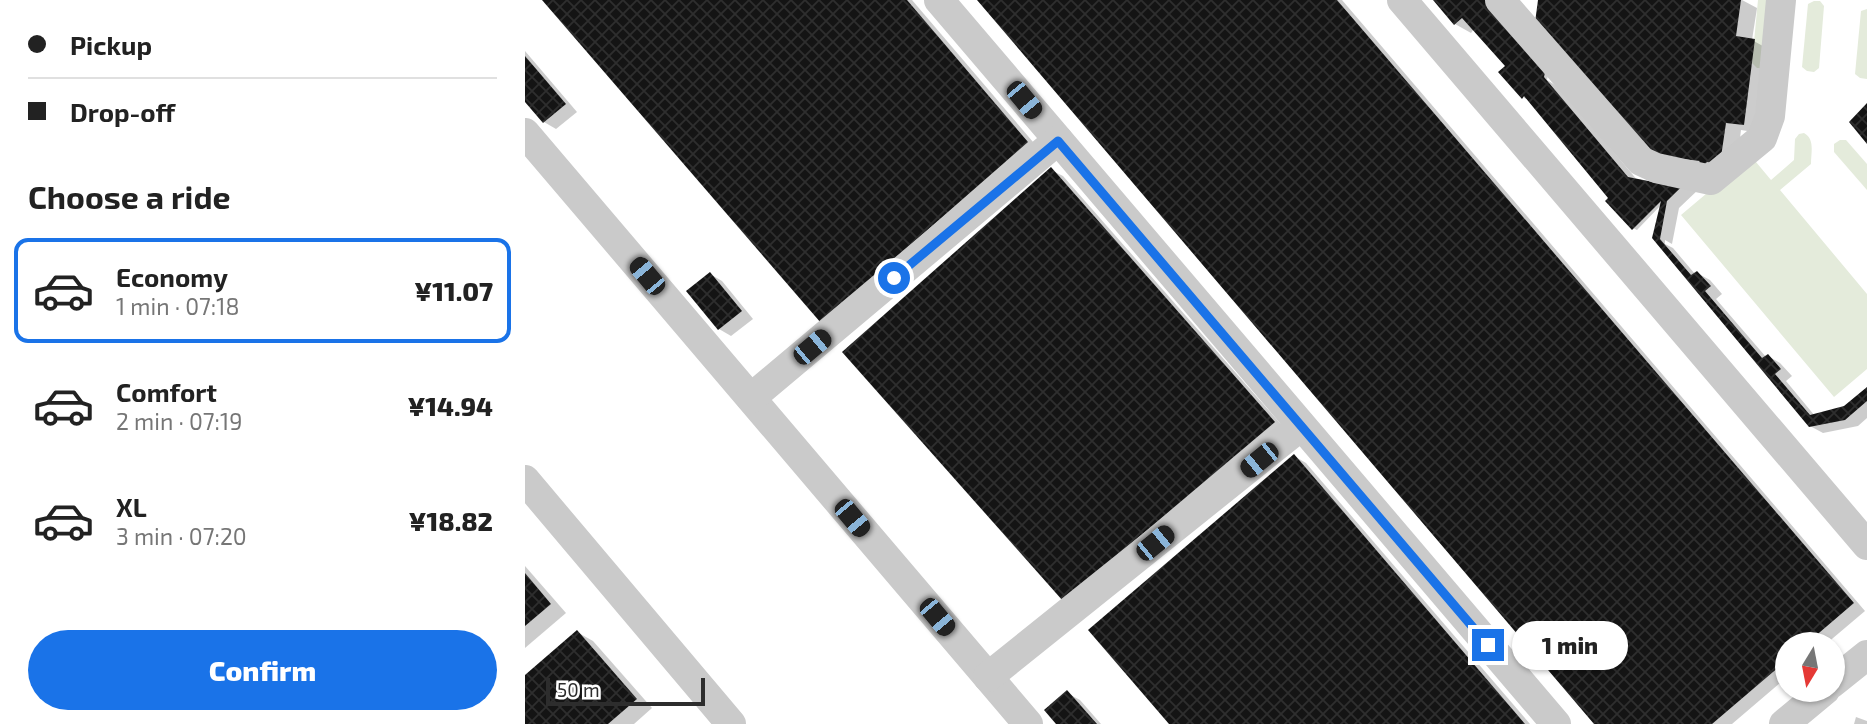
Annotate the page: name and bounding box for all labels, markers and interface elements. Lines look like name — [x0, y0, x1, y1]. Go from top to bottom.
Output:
text: Pickup — [70, 29, 152, 60]
car — [1003, 77, 1046, 123]
text: Drop-off — [70, 96, 175, 127]
text: Choose a ride — [28, 177, 231, 215]
car — [626, 253, 669, 299]
icon: car — [32, 259, 95, 322]
text: Economy — [116, 261, 228, 292]
route start — [878, 262, 910, 294]
text: ¥11.07 — [414, 275, 493, 306]
text: 1 min · 07:18 — [116, 292, 239, 320]
car — [790, 325, 835, 369]
icon: car — [32, 374, 95, 437]
text: Comfort — [116, 376, 217, 407]
text: ¥14.94 — [407, 390, 493, 421]
text: 2 min · 07:19 — [116, 407, 242, 435]
car — [1237, 439, 1282, 481]
icon: car — [32, 489, 95, 552]
text: XL — [116, 491, 147, 522]
car — [831, 495, 874, 541]
text: ¥18.82 — [409, 505, 493, 536]
text: 3 min · 07:20 — [116, 522, 247, 550]
car — [1133, 522, 1178, 564]
car — [916, 594, 959, 640]
callout: 1 min — [1513, 620, 1628, 670]
route end — [1472, 629, 1504, 661]
button: Confirm — [28, 630, 497, 710]
text: 1 min — [1542, 631, 1598, 659]
north arrow — [1775, 632, 1845, 702]
map controls — [1775, 632, 1845, 702]
scale bar — [546, 675, 705, 707]
text: 50 m — [557, 678, 600, 701]

